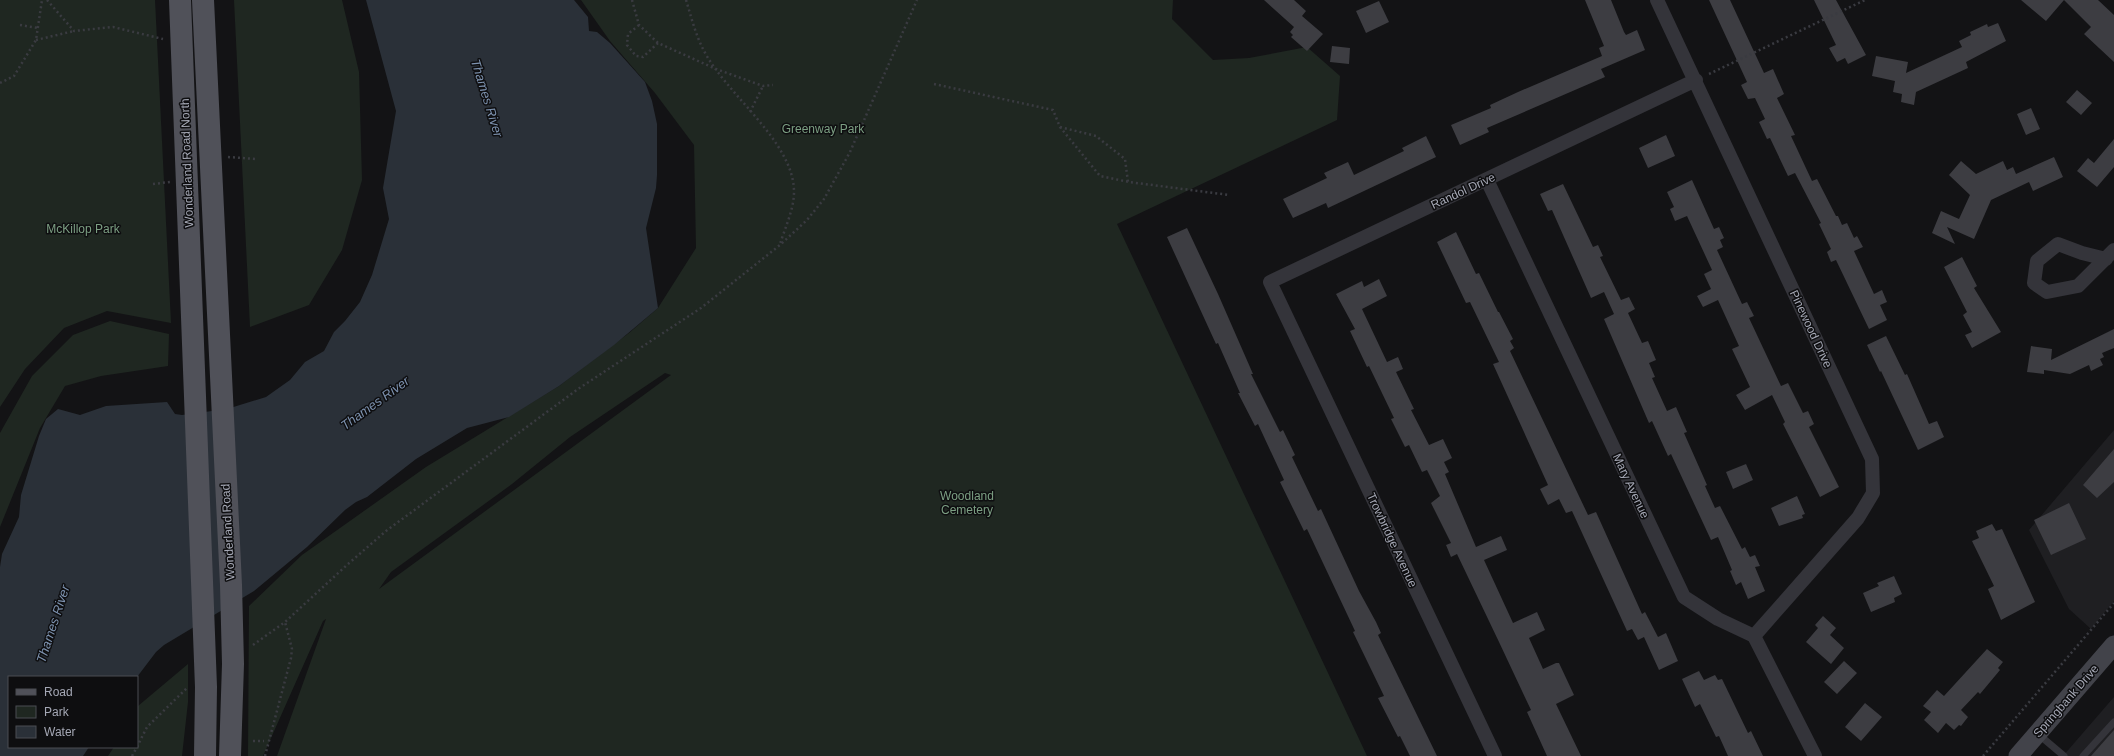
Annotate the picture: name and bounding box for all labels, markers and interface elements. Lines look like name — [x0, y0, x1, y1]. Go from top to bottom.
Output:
water label: Thames River — [468, 57, 506, 140]
street label: Wonderland Road North — [178, 98, 196, 228]
park label: Greenway Park — [782, 122, 865, 136]
street label: Randol Drive — [1429, 170, 1498, 212]
park label: McKillop Park — [46, 222, 121, 236]
street label: Pinewood Drive — [1787, 288, 1835, 370]
water label: Thames River — [338, 373, 413, 433]
street label: Mary Avenue — [1610, 451, 1652, 521]
street label: Wonderland Road — [218, 483, 238, 581]
park label: Woodland Cemetery — [940, 489, 994, 517]
street label: Trowbridge Avenue — [1364, 490, 1420, 590]
water label: Thames River — [33, 583, 73, 665]
street label: Springbank Drive — [2031, 661, 2102, 740]
legend — [8, 676, 138, 748]
text: Road — [44, 685, 73, 699]
text: Park — [44, 705, 70, 719]
text: Water — [44, 725, 76, 739]

